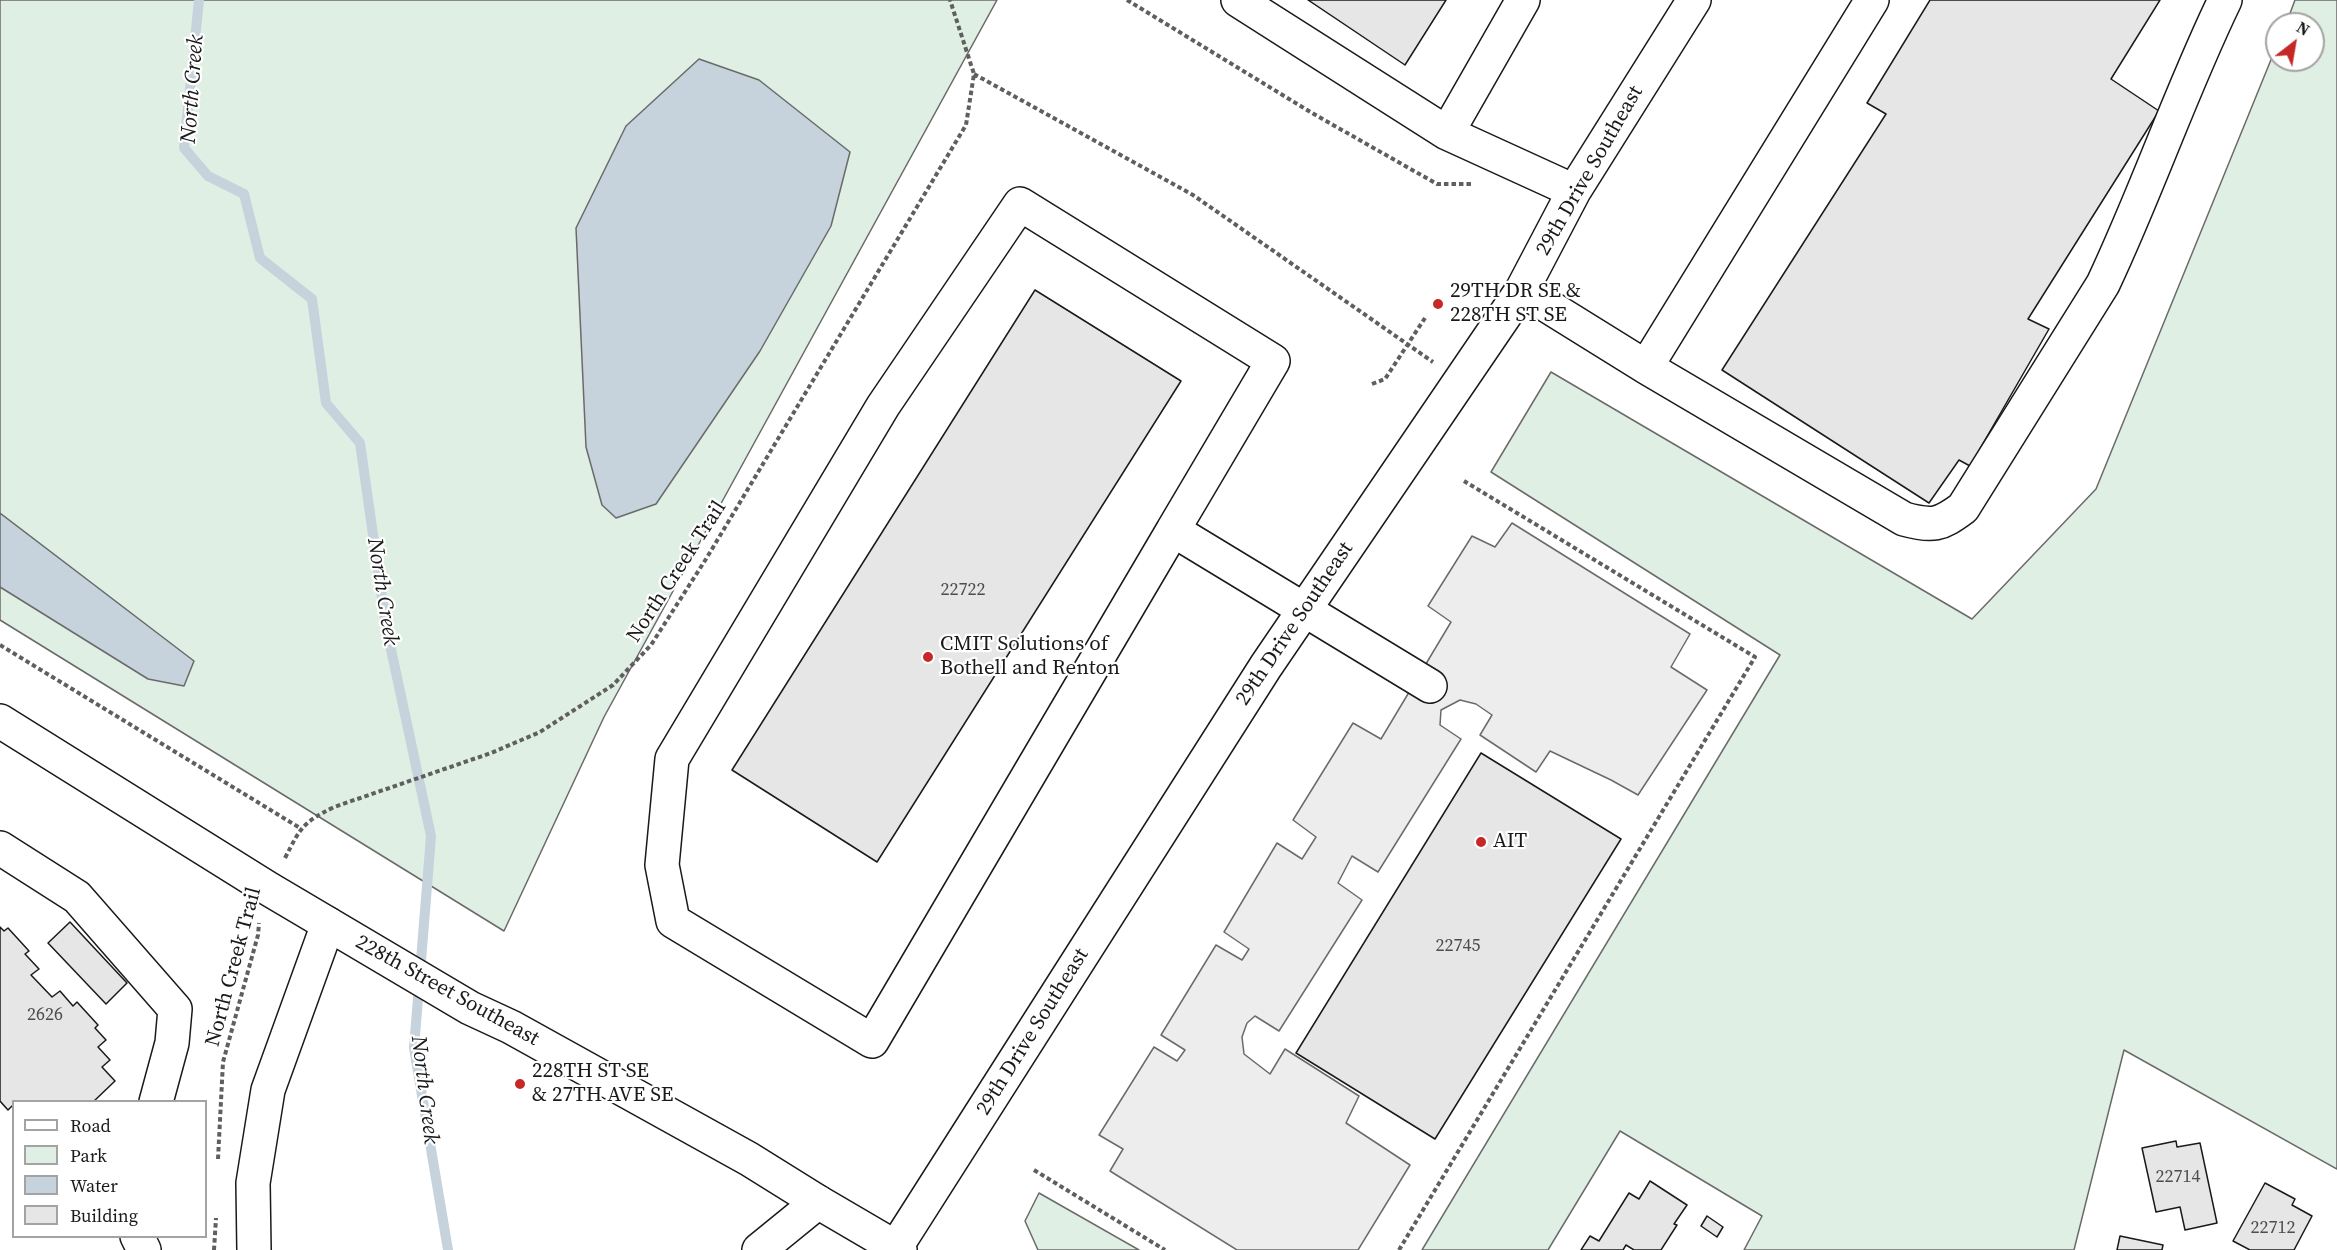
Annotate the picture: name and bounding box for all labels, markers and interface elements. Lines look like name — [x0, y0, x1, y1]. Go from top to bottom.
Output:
north arrow — [2265, 12, 2325, 72]
text: N — [2293, 16, 2314, 41]
water label: North Creek — [176, 34, 210, 144]
street label: 29th Drive Southeast — [1531, 82, 1649, 260]
place label: 29TH DR SE & 228TH ST SE — [1450, 279, 1581, 329]
marker: 29TH DR SE & 228TH ST SE — [1431, 297, 1445, 311]
street label: North Creek Trail — [622, 496, 732, 648]
water label: North Creek — [360, 536, 404, 648]
street label: 29th Drive Southeast — [1231, 537, 1359, 711]
house number: 22722 — [941, 579, 985, 601]
place label: CMIT Solutions of Bothell and Renton — [940, 632, 1120, 682]
marker: CMIT Solutions of Bothell and Renton — [921, 650, 935, 664]
place label: AIT — [1493, 829, 1527, 855]
marker: AIT — [1474, 835, 1488, 849]
street label: North Creek Trail — [201, 885, 267, 1049]
street label: 228th Street Southeast — [351, 930, 543, 1052]
house number: 22745 — [1436, 935, 1480, 957]
street label: 29th Drive Southeast — [972, 944, 1094, 1120]
house number: 2626 — [27, 1004, 63, 1026]
water label: North Creek — [404, 1034, 444, 1146]
place label: 228TH ST SE & 27TH AVE SE — [532, 1059, 673, 1109]
marker: 228TH ST SE & 27TH AVE SE — [513, 1077, 527, 1091]
legend — [12, 1100, 207, 1238]
text: Road — [70, 1113, 111, 1138]
text: Park — [70, 1143, 107, 1168]
house number: 22714 — [2156, 1166, 2200, 1188]
text: Water — [70, 1173, 118, 1198]
text: Building — [70, 1203, 138, 1228]
house number: 22712 — [2251, 1217, 2295, 1239]

